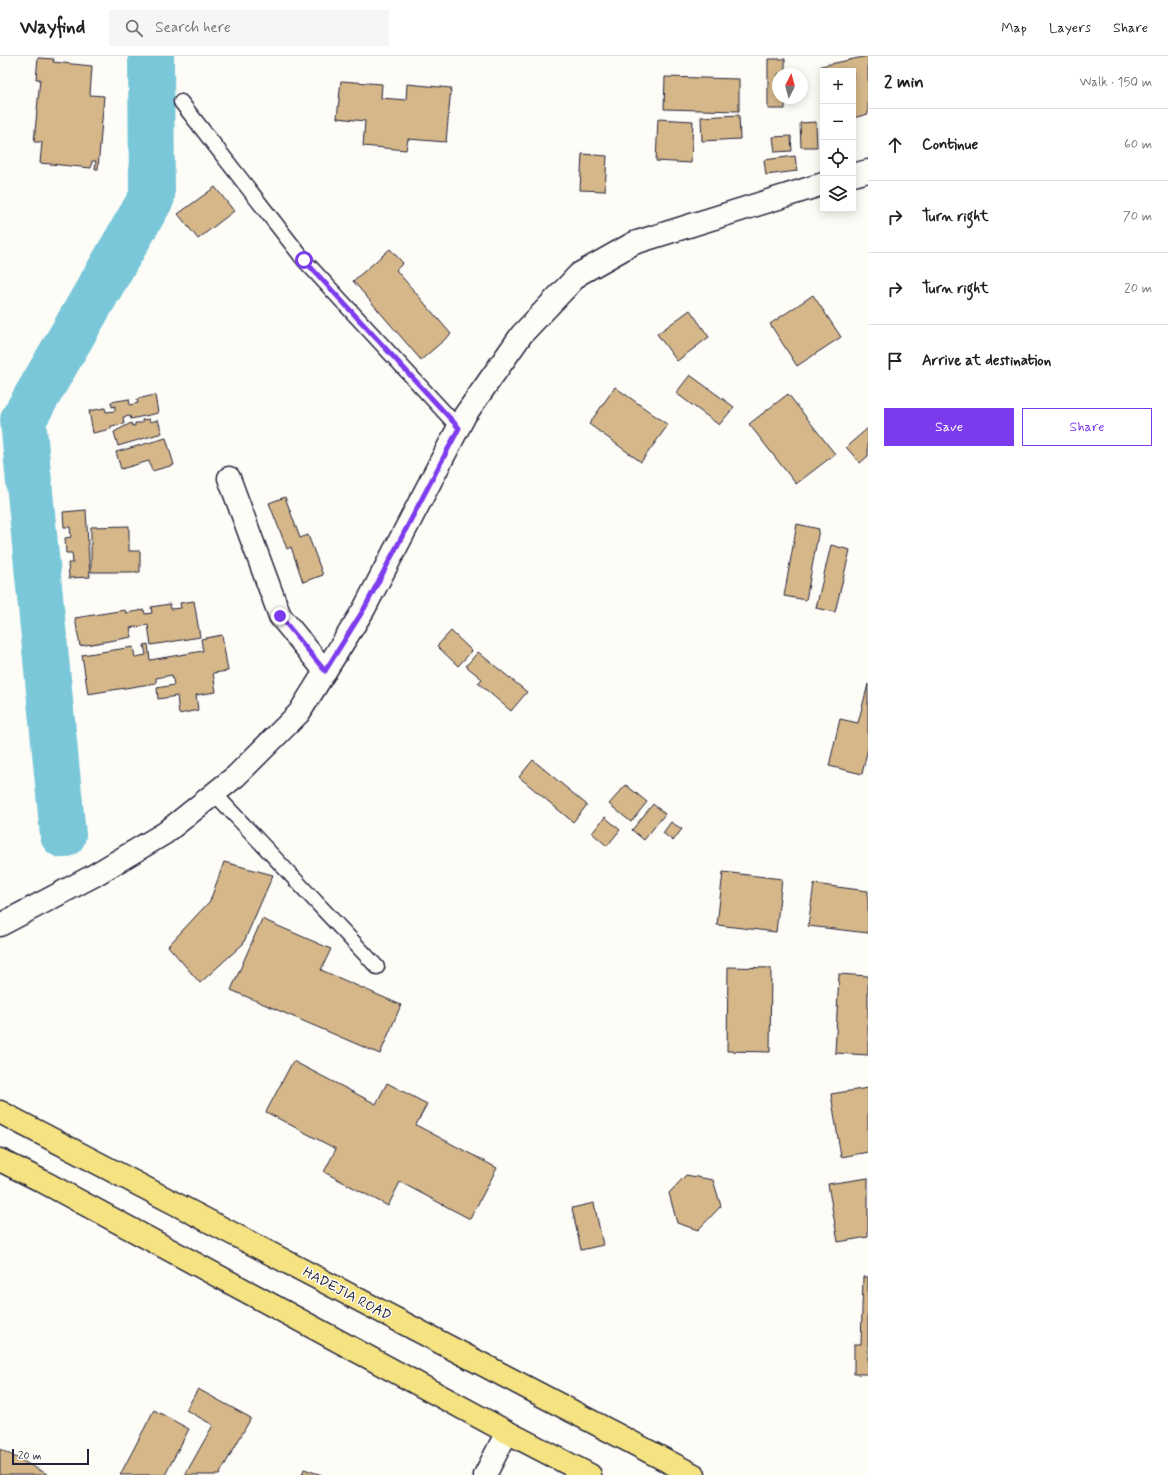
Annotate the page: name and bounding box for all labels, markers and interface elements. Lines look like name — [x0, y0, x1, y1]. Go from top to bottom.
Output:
search box — [109, 10, 389, 46]
text: Wayfind — [20, 15, 85, 40]
icon: search — [123, 17, 145, 39]
text: Search here — [155, 18, 231, 38]
text: Map — [1001, 19, 1027, 37]
text: Layers — [1049, 19, 1091, 37]
text: Share — [1113, 19, 1148, 37]
north arrow — [772, 68, 808, 104]
map controls — [820, 68, 856, 212]
button: + — [820, 68, 856, 104]
text: 2 min — [884, 71, 924, 93]
text: Walk · 150 m — [1079, 74, 1152, 91]
button: − — [820, 104, 856, 140]
icon: ahead — [884, 134, 906, 156]
text: Continue — [922, 135, 978, 155]
text: 60 m — [1124, 136, 1152, 153]
button: locate — [820, 140, 856, 176]
button: layers — [820, 176, 856, 212]
icon: right — [884, 206, 906, 228]
text: Turn right — [922, 207, 989, 227]
text: 70 m — [1123, 208, 1152, 225]
route start — [295, 251, 313, 269]
icon: right — [884, 278, 906, 300]
text: Turn right — [922, 279, 989, 299]
text: 20 m — [1124, 280, 1152, 297]
icon: arrive — [884, 350, 906, 372]
text: Arrive at destination — [922, 351, 1051, 371]
button: Save — [884, 408, 1014, 446]
button: Share — [1022, 408, 1152, 446]
route end — [271, 607, 289, 625]
street label: HADEJIA ROAD — [300, 1263, 394, 1325]
scale bar — [12, 1447, 89, 1466]
text: 20 m — [18, 1449, 41, 1463]

